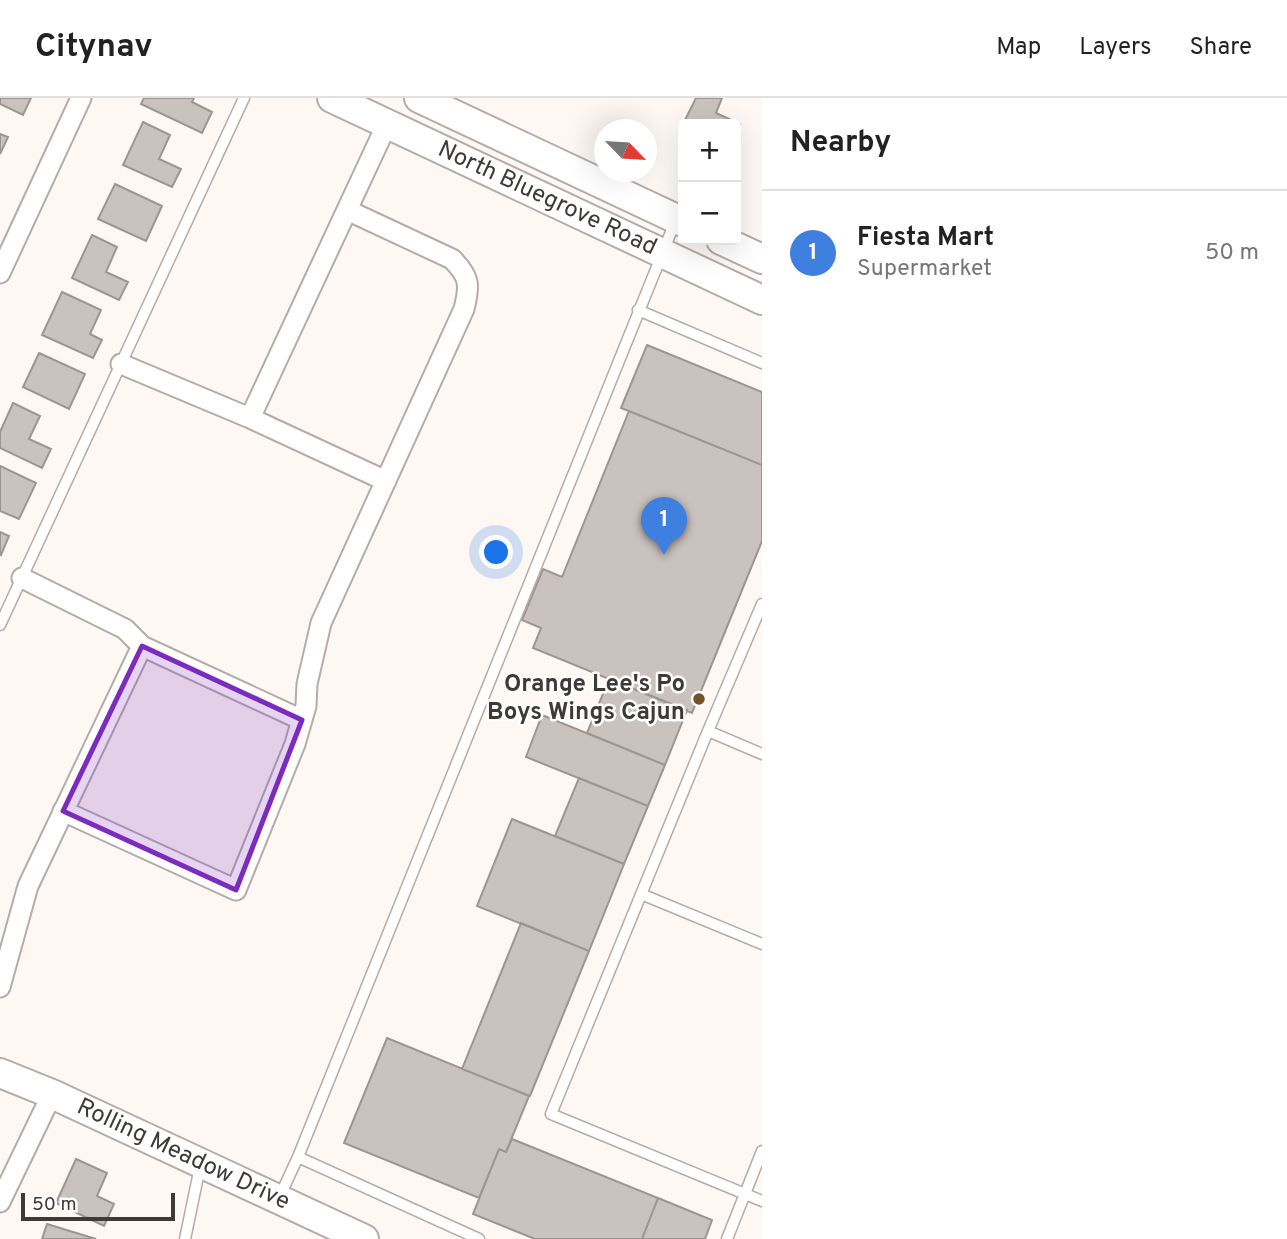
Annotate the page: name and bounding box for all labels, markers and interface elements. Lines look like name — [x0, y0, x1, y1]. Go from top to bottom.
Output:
text: Citynav — [35, 27, 153, 69]
text: Map — [996, 33, 1041, 63]
text: Layers — [1079, 33, 1151, 63]
text: Share — [1189, 33, 1252, 63]
north arrow — [594, 119, 657, 182]
map controls — [678, 119, 741, 245]
button: + — [678, 119, 741, 182]
text: Nearby — [790, 125, 891, 162]
street label: North Bluegrove Road — [433, 135, 661, 263]
button: − — [678, 182, 741, 245]
text: Fiesta Mart — [857, 222, 994, 255]
text: 1 — [808, 239, 818, 268]
text: 50 m — [1205, 239, 1259, 268]
text: Supermarket — [857, 255, 992, 284]
pin: 1 — [641, 497, 687, 555]
your location — [479, 535, 513, 569]
place label: Orange Lee's Po Boys Wings Cajun — [487, 670, 685, 728]
marker: Orange Lee's Po Boys Wings Cajun — [691, 691, 707, 707]
street label: Rolling Meadow Drive — [72, 1092, 294, 1218]
scale bar — [21, 1190, 175, 1222]
text: 50 m — [32, 1193, 77, 1217]

